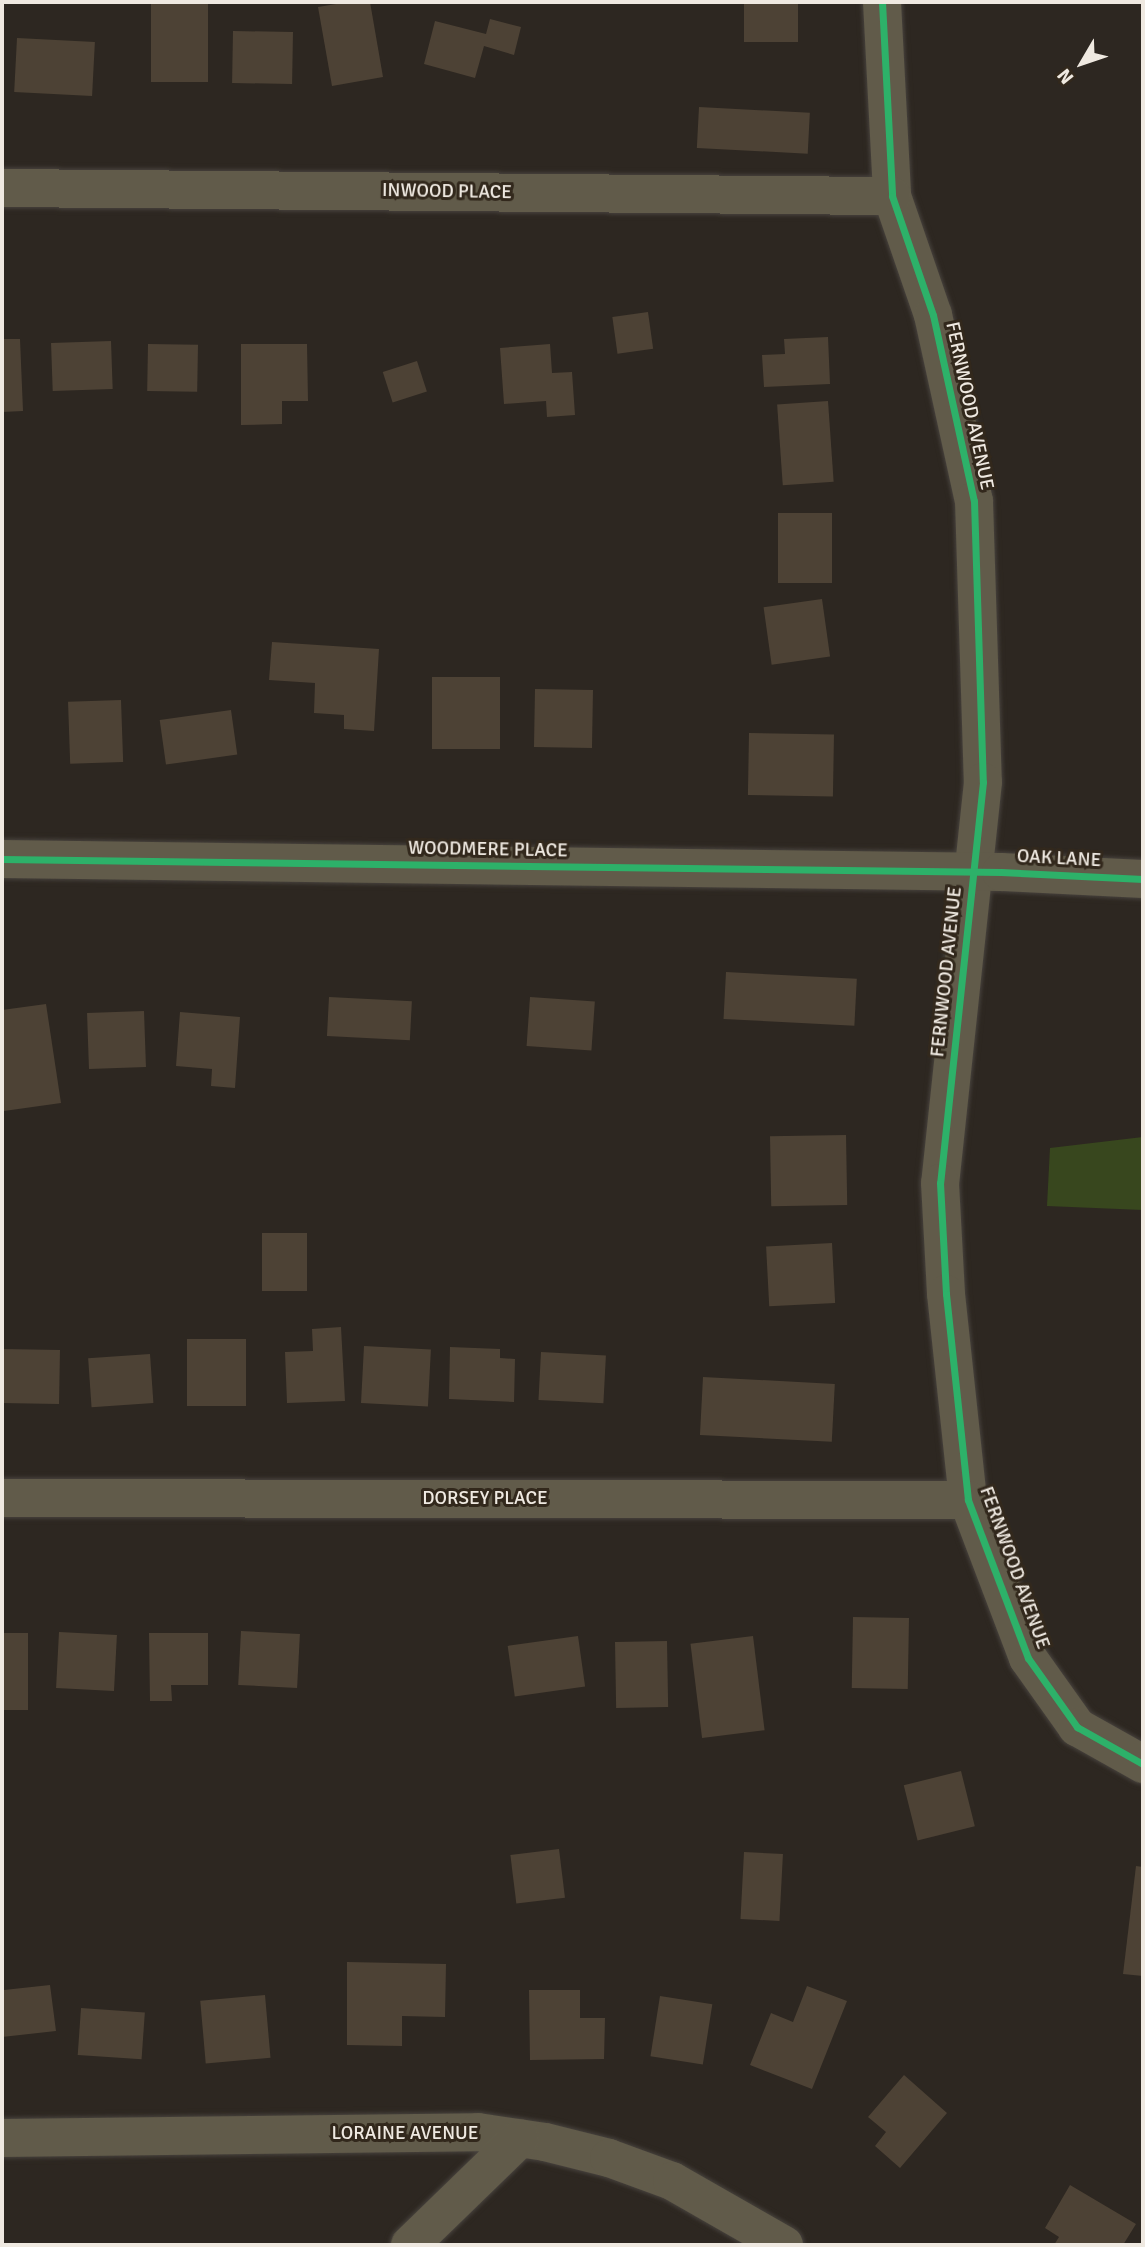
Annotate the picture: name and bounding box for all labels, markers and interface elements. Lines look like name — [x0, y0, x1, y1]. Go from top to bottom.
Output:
north arrow — [1047, 28, 1117, 98]
text: N — [1052, 64, 1079, 89]
street label: INWOOD PLACE — [382, 179, 512, 205]
street label: FERNWOOD AVENUE — [940, 320, 998, 492]
street label: WOODMERE PLACE — [408, 837, 568, 863]
street label: OAK LANE — [1016, 845, 1102, 873]
street label: FERNWOOD AVENUE — [927, 886, 967, 1058]
street label: FERNWOOD AVENUE — [974, 1484, 1054, 1652]
street label: DORSEY PLACE — [422, 1488, 548, 1510]
street label: LORAINE AVENUE — [331, 2123, 479, 2145]

